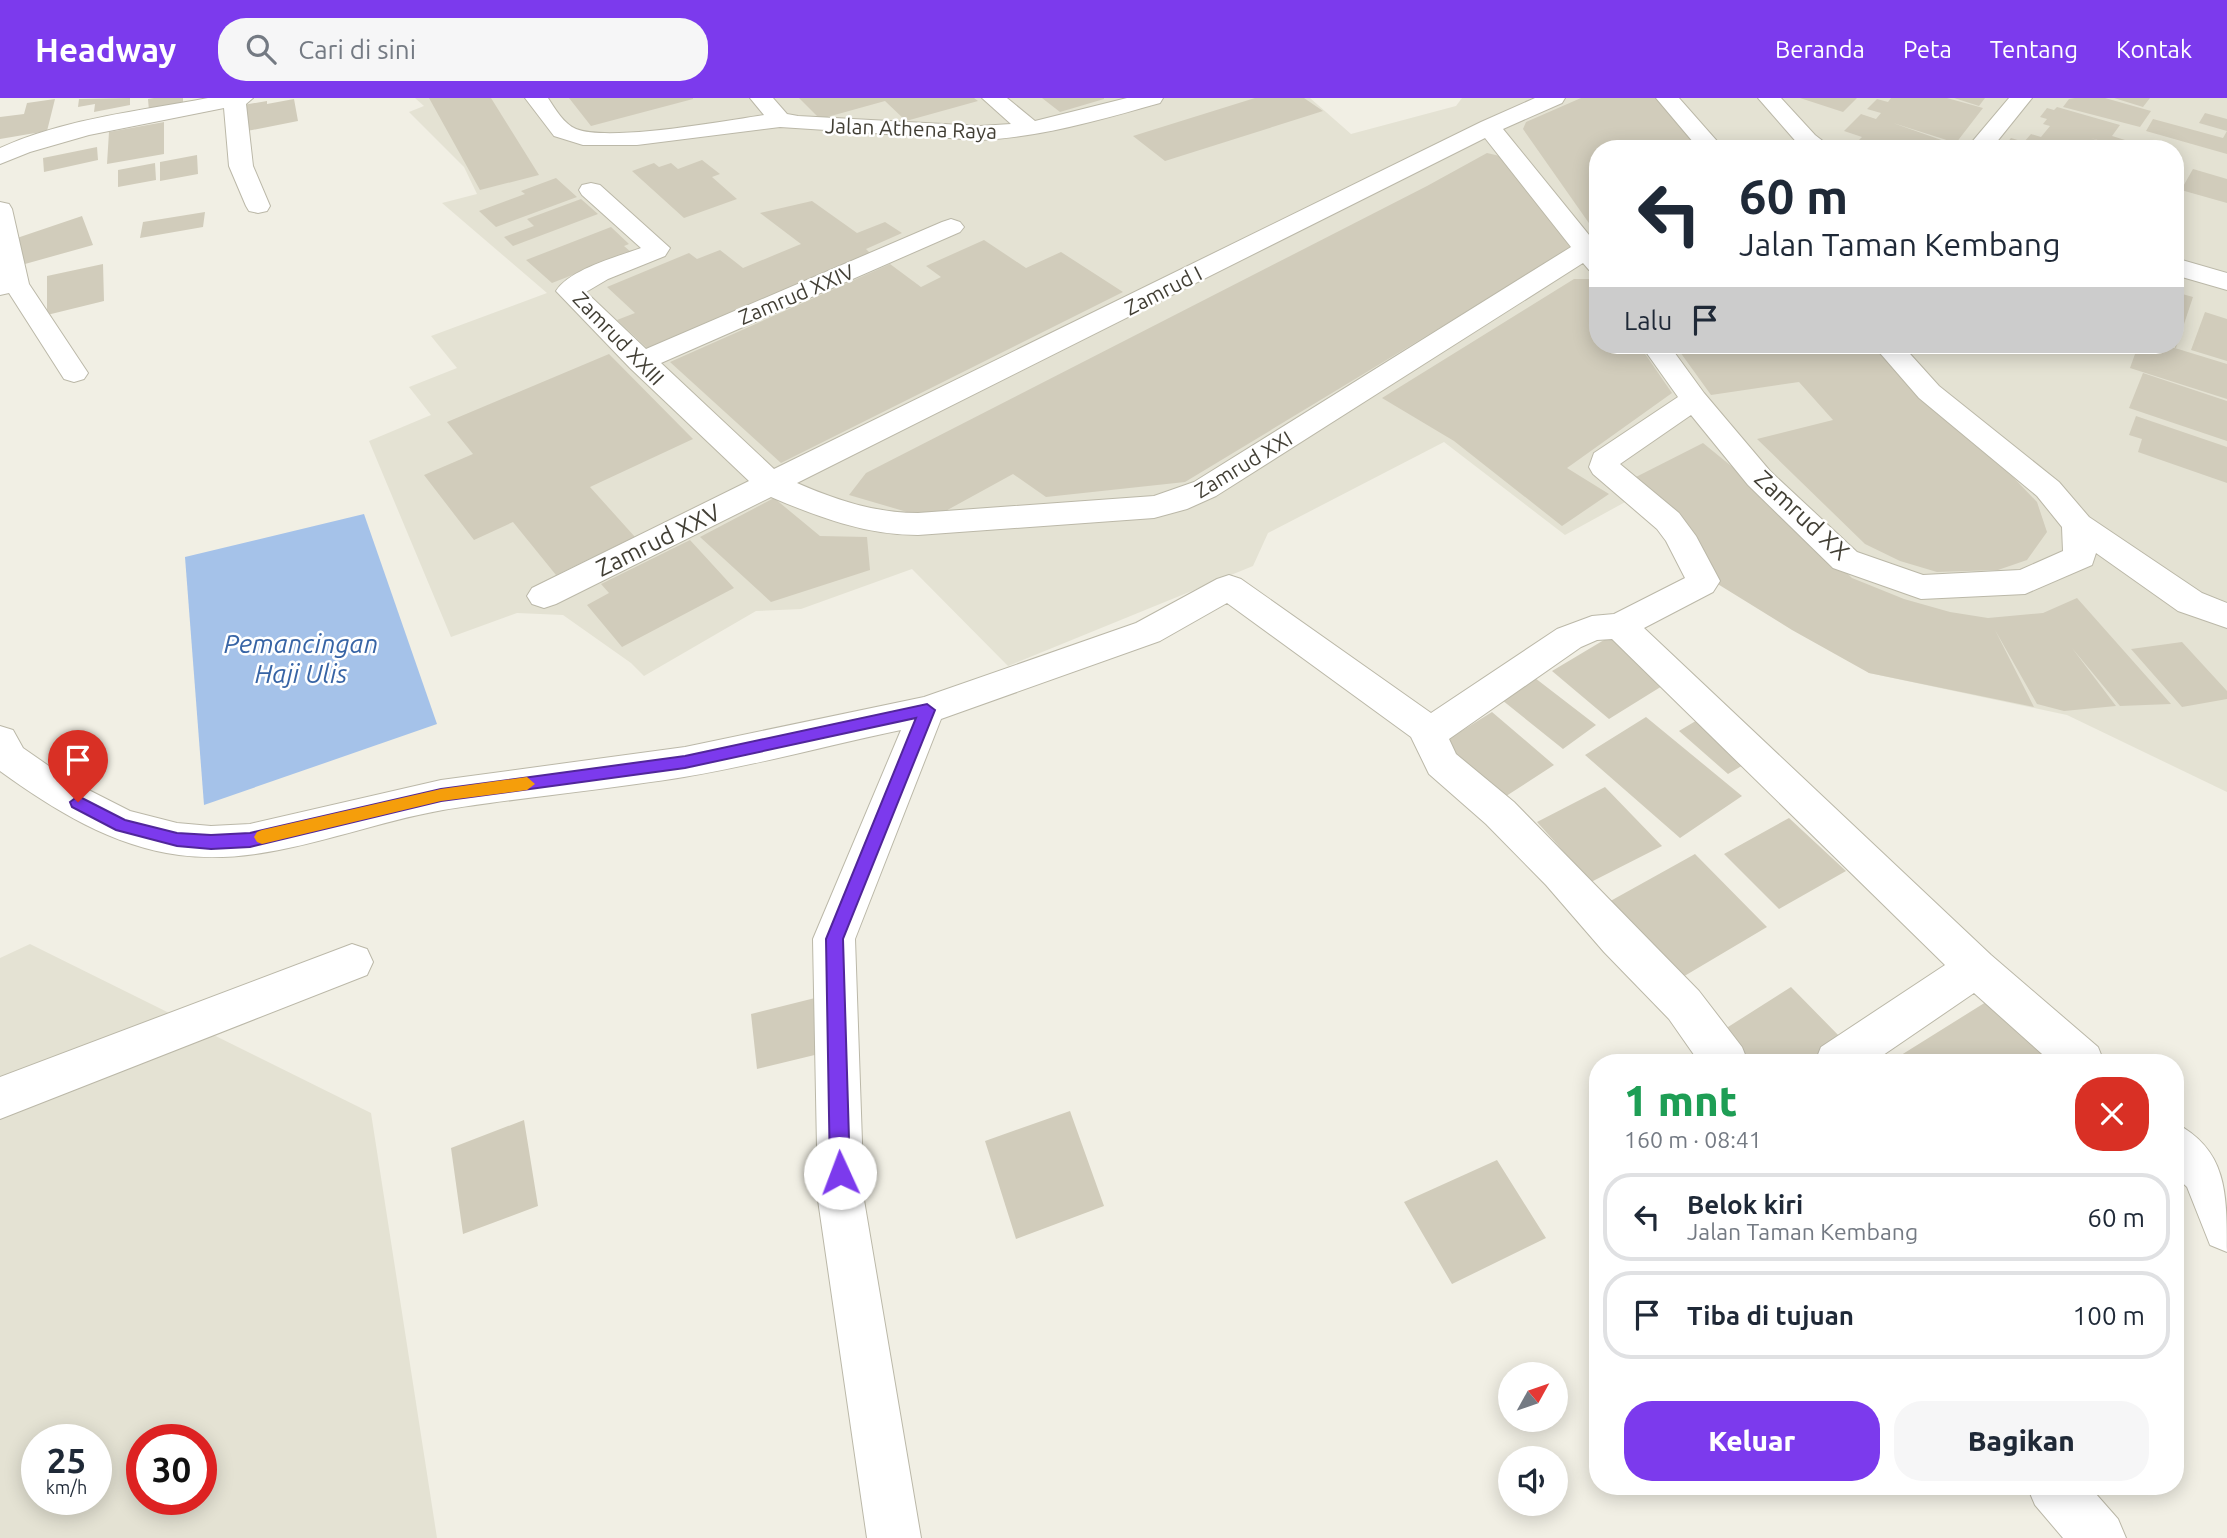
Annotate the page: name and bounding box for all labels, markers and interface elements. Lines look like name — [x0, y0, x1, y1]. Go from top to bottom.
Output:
search box — [218, 18, 708, 81]
icon: search — [242, 30, 280, 68]
text: Headway — [35, 31, 176, 68]
text: Cari di sini — [298, 35, 416, 64]
text: Beranda — [1775, 36, 1865, 63]
text: Peta — [1903, 36, 1952, 63]
text: Tentang — [1990, 36, 2078, 63]
text: Kontak — [2116, 36, 2192, 63]
street label: Jalan Athena Raya — [825, 113, 997, 143]
icon: left — [1624, 168, 1715, 259]
text: 60 m — [1739, 168, 1848, 223]
text: Jalan Taman Kembang — [1739, 226, 2061, 262]
street label: Zamrud XXIV — [735, 259, 858, 329]
street label: Zamrud I — [1120, 260, 1206, 320]
street label: Zamrud XXIII — [569, 286, 669, 390]
icon: arrive — [1686, 301, 1724, 339]
text: Lalu — [1624, 306, 1672, 335]
street label: Zamrud XXI — [1190, 426, 1296, 502]
street label: Zamrud XX — [1749, 465, 1855, 566]
street label: Zamrud XXV — [592, 498, 724, 582]
water label: Pemancingan Haji Ulis — [224, 629, 378, 688]
pin — [48, 730, 108, 802]
icon: arrive — [59, 741, 97, 779]
text: 1 mnt — [1624, 1077, 1737, 1124]
button: close — [2075, 1077, 2149, 1151]
text: 160 m · 08:41 — [1624, 1127, 1762, 1152]
position arrow — [803, 1136, 877, 1210]
text: Belok kiri — [1687, 1190, 1803, 1219]
icon: left — [1628, 1198, 1666, 1236]
text: 60 m — [2087, 1203, 2145, 1232]
text: Jalan Taman Kembang — [1687, 1219, 1918, 1244]
icon: arrive — [1628, 1296, 1666, 1334]
text: Tiba di tujuan — [1687, 1301, 1854, 1330]
text: 100 m — [2073, 1301, 2145, 1330]
north arrow — [1498, 1362, 1568, 1432]
map controls — [1498, 1362, 1568, 1516]
button: Keluar — [1624, 1401, 1880, 1481]
button: Bagikan — [1894, 1401, 2149, 1481]
speed limit sign: 30 — [126, 1424, 217, 1515]
text: 25 — [47, 1440, 86, 1480]
button: sound — [1498, 1446, 1568, 1516]
text: km/h — [46, 1477, 87, 1497]

